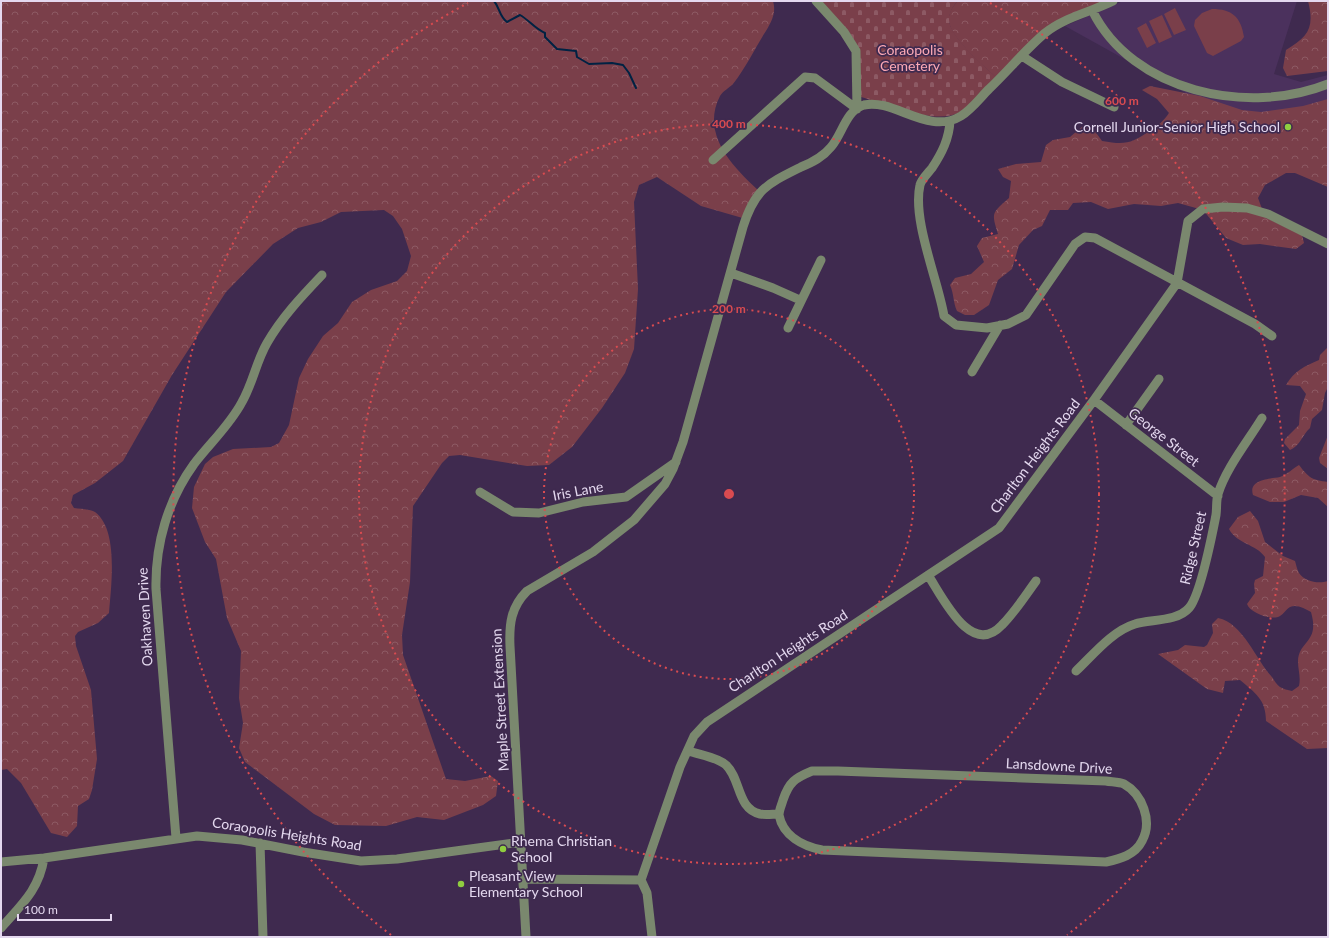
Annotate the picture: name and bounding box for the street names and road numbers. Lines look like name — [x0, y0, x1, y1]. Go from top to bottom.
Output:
street label: Charlton Heights Road — [986, 395, 1083, 516]
street label: George Street — [1125, 404, 1203, 470]
street label: Iris Lane — [551, 477, 605, 504]
street label: Ridge Street — [1176, 509, 1209, 586]
street label: Oakhaven Drive — [133, 567, 156, 667]
street label: Charlton Heights Road — [725, 606, 851, 696]
street label: Maple Street Extension — [487, 628, 512, 772]
street label: Lansdowne Drive — [1005, 754, 1113, 777]
street label: Coraopolis Heights Road — [211, 813, 363, 854]

